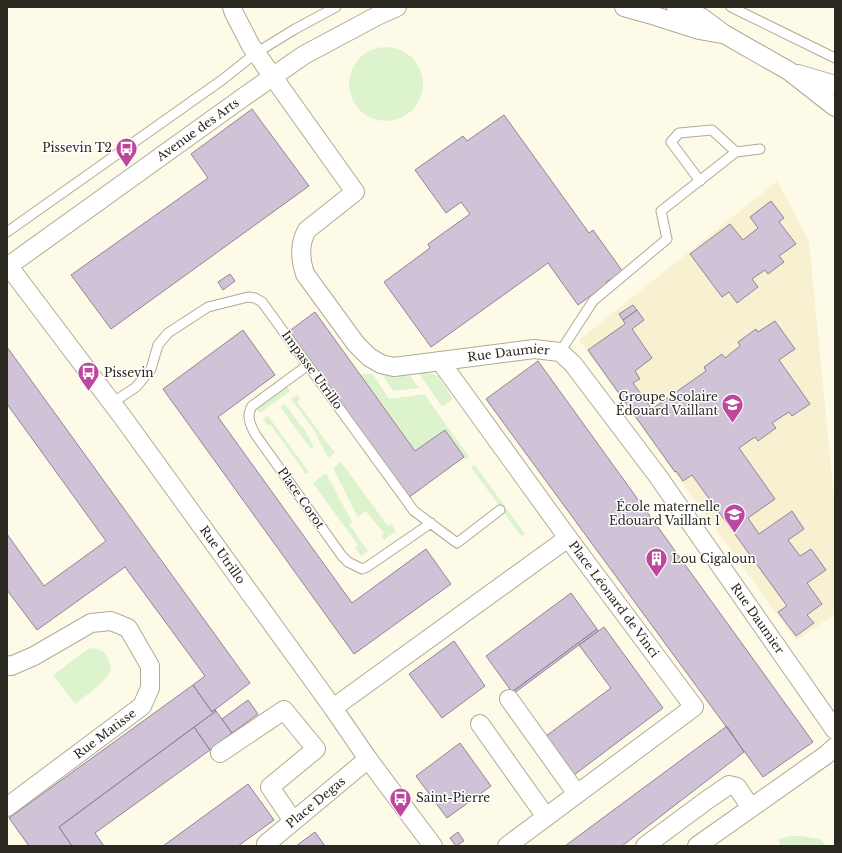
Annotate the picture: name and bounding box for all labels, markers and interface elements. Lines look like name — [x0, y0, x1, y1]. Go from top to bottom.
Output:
street label: Avenue des Arts — [153, 95, 242, 165]
bus stop icon: Pissevin T2 — [114, 135, 140, 168]
place label: Pissevin T2 — [42, 140, 112, 155]
street label: Impasse Utrillo — [279, 327, 346, 412]
street label: Rue Daumier — [466, 341, 551, 364]
bus stop icon: Pissevin — [76, 360, 102, 393]
place label: Pissevin — [104, 365, 154, 380]
place label: Groupe Scolaire Édouard Vaillant — [616, 389, 718, 418]
school or university icon: Groupe Scolaire Édouard Vaillant — [720, 391, 746, 424]
street label: Place Corot — [275, 464, 328, 531]
place label: École maternelle Edouard Vaillant 1 — [609, 498, 720, 528]
school or university icon: École maternelle Edouard Vaillant 1 — [722, 501, 748, 534]
street label: Rue Utrillo — [197, 523, 249, 587]
street label: Place Léonard de Vinci — [566, 538, 662, 660]
building icon: Lou Cigaloun — [644, 546, 670, 579]
place label: Lou Cigaloun — [672, 551, 756, 566]
street label: Rue Daumier — [728, 580, 788, 657]
street label: Rue Matisse — [71, 705, 139, 762]
street label: Place Degas — [283, 773, 348, 831]
bus stop icon: Saint-Pierre — [387, 785, 413, 818]
place label: Saint-Pierre — [416, 790, 490, 805]

